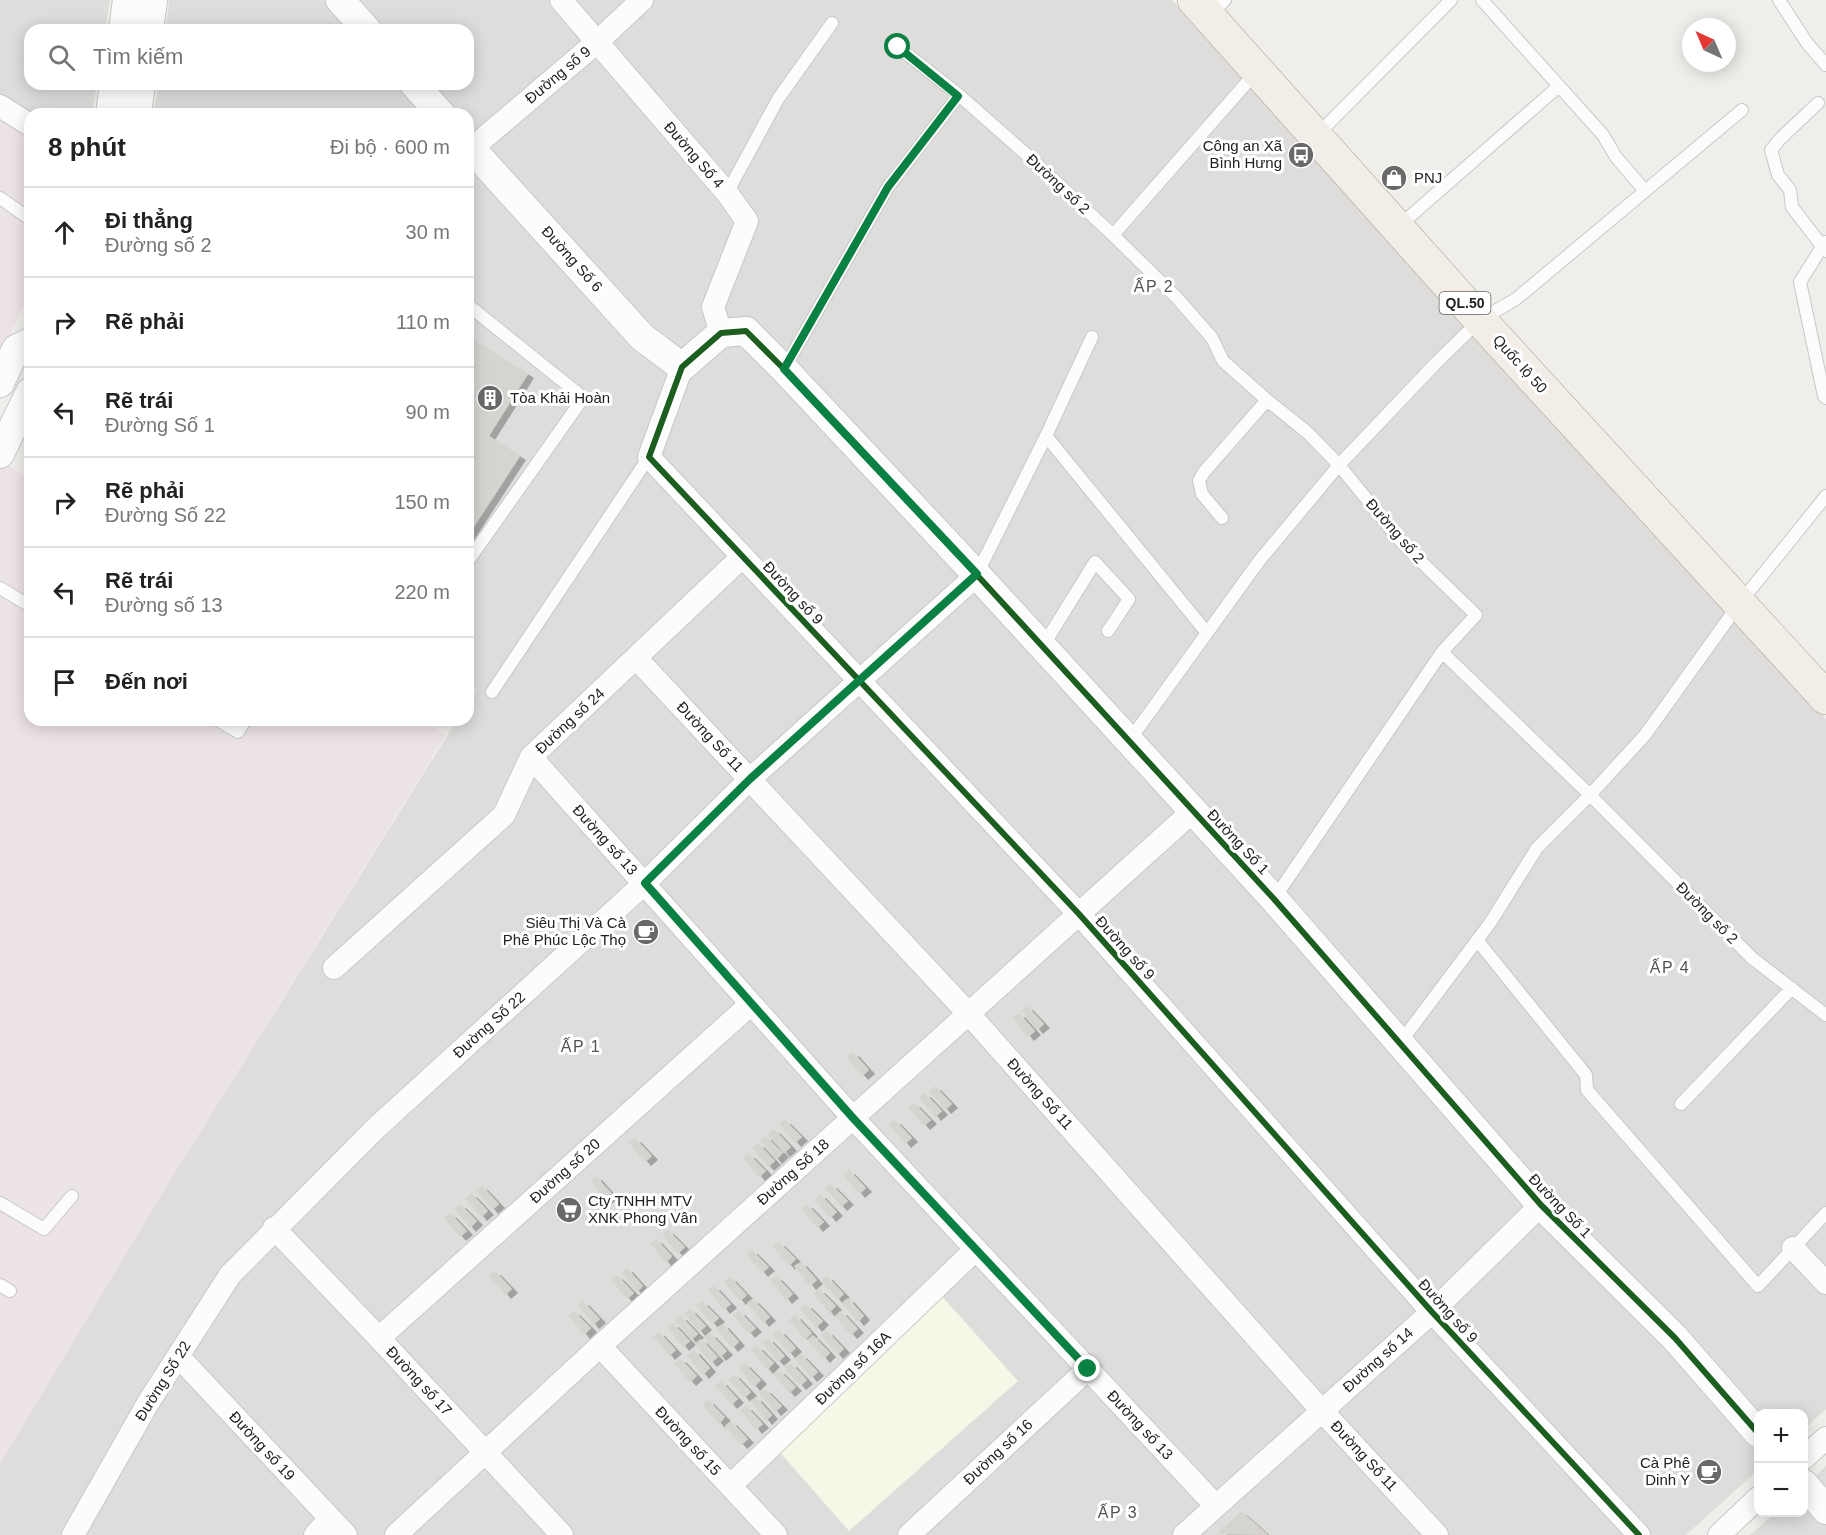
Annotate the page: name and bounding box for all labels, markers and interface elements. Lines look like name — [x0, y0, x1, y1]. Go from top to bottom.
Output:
north arrow — [1682, 18, 1736, 72]
search box — [24, 24, 474, 90]
route start — [884, 33, 910, 59]
icon: search — [45, 41, 78, 74]
street label: Đường số 9 — [522, 42, 594, 107]
text: Tìm kiếm — [93, 44, 183, 69]
street label: Đường Số 4 — [661, 118, 728, 191]
text: 8 phút — [48, 132, 126, 162]
text: Đi bộ · 600 m — [330, 136, 450, 158]
place label: Công an Xã Bình Hưng — [1203, 137, 1283, 171]
bus stop icon: Công an Xã Bình Hưng — [1286, 140, 1316, 170]
street label: Đường số 2 — [1023, 150, 1093, 217]
shop icon: PNJ — [1379, 163, 1409, 193]
place label: PNJ — [1414, 169, 1442, 186]
text: Đi thẳng — [105, 208, 193, 233]
icon: ahead — [48, 216, 81, 249]
text: 30 m — [406, 221, 450, 243]
street label: Đường Số 6 — [538, 222, 606, 295]
text: Đường số 2 — [105, 234, 212, 256]
district label: ẤP 2 — [1134, 277, 1174, 295]
road number: QL.50 — [1440, 292, 1490, 314]
icon: right — [48, 306, 81, 339]
text: Rẽ phải — [105, 309, 184, 334]
text: 110 m — [396, 311, 450, 333]
street label: Quốc lộ 50 — [1490, 331, 1551, 396]
building icon: Tòa Khải Hoàn — [475, 383, 505, 413]
text: Rẽ trái — [105, 388, 173, 413]
place label: Tòa Khải Hoàn — [510, 389, 610, 406]
icon: left — [48, 396, 81, 429]
text: 90 m — [406, 401, 450, 423]
text: Đường Số 1 — [105, 414, 215, 436]
text: Rẽ phải — [105, 478, 184, 503]
icon: right — [48, 486, 81, 519]
text: 150 m — [394, 491, 450, 513]
street label: Đường số 2 — [1363, 495, 1428, 566]
text: Đường Số 22 — [105, 504, 226, 526]
street label: Đường số 9 — [760, 558, 827, 628]
text: Rẽ trái — [105, 568, 173, 593]
icon: left — [48, 576, 81, 609]
text: 220 m — [394, 581, 450, 603]
text: Đường số 13 — [105, 594, 223, 616]
icon: arrive — [48, 666, 81, 699]
text: Đến nơi — [105, 669, 188, 694]
street label: Đường số 24 — [532, 684, 608, 757]
street label: Đường Số 11 — [674, 698, 747, 775]
street label: Đường số 13 — [570, 801, 641, 878]
street label: Đường Số 1 — [1204, 806, 1273, 878]
street label: Đường số 2 — [1673, 878, 1742, 947]
street label: Đường số 9 — [1092, 912, 1158, 983]
place label: Siêu Thị Và Cà Phê Phúc Lộc Thọ — [503, 914, 627, 948]
cafe icon: Siêu Thị Và Cà Phê Phúc Lộc Thọ — [631, 917, 661, 947]
district label: ẤP 4 — [1650, 958, 1690, 976]
street label: Đường Số 22 — [449, 988, 528, 1061]
district label: ẤP 1 — [561, 1037, 601, 1055]
street label: Đường Số 11 — [1004, 1055, 1077, 1133]
street label: Đường số 20 — [526, 1135, 603, 1206]
street label: Đường Số 18 — [753, 1135, 832, 1208]
street label: Đường Số 1 — [1526, 1170, 1595, 1241]
place label: Cty TNHH MTV XNK Phong Vân — [588, 1192, 697, 1226]
supermarket icon: Cty TNHH MTV XNK Phong Vân — [554, 1195, 584, 1225]
street label: Đường số 9 — [1415, 1275, 1481, 1346]
street label: Đường số 14 — [1339, 1324, 1416, 1395]
street label: Đường số 16A — [811, 1327, 894, 1408]
street label: Đường Số 22 — [131, 1338, 194, 1424]
street label: Đường số 17 — [383, 1343, 456, 1419]
route end — [1074, 1355, 1100, 1381]
street label: Đường số 13 — [1104, 1387, 1177, 1463]
street label: Đường số 15 — [652, 1403, 725, 1479]
street label: Đường số 19 — [226, 1408, 299, 1484]
map controls — [1754, 1409, 1808, 1517]
button: + — [1754, 1409, 1808, 1463]
street label: Đường số 16 — [960, 1415, 1036, 1488]
street label: Đường Số 11 — [1328, 1417, 1401, 1494]
place label: Cà Phê Dinh Y — [1640, 1454, 1690, 1488]
cafe icon: Cà Phê Dinh Y — [1694, 1457, 1724, 1487]
button: − — [1754, 1463, 1808, 1517]
district label: ẤP 3 — [1098, 1503, 1138, 1521]

